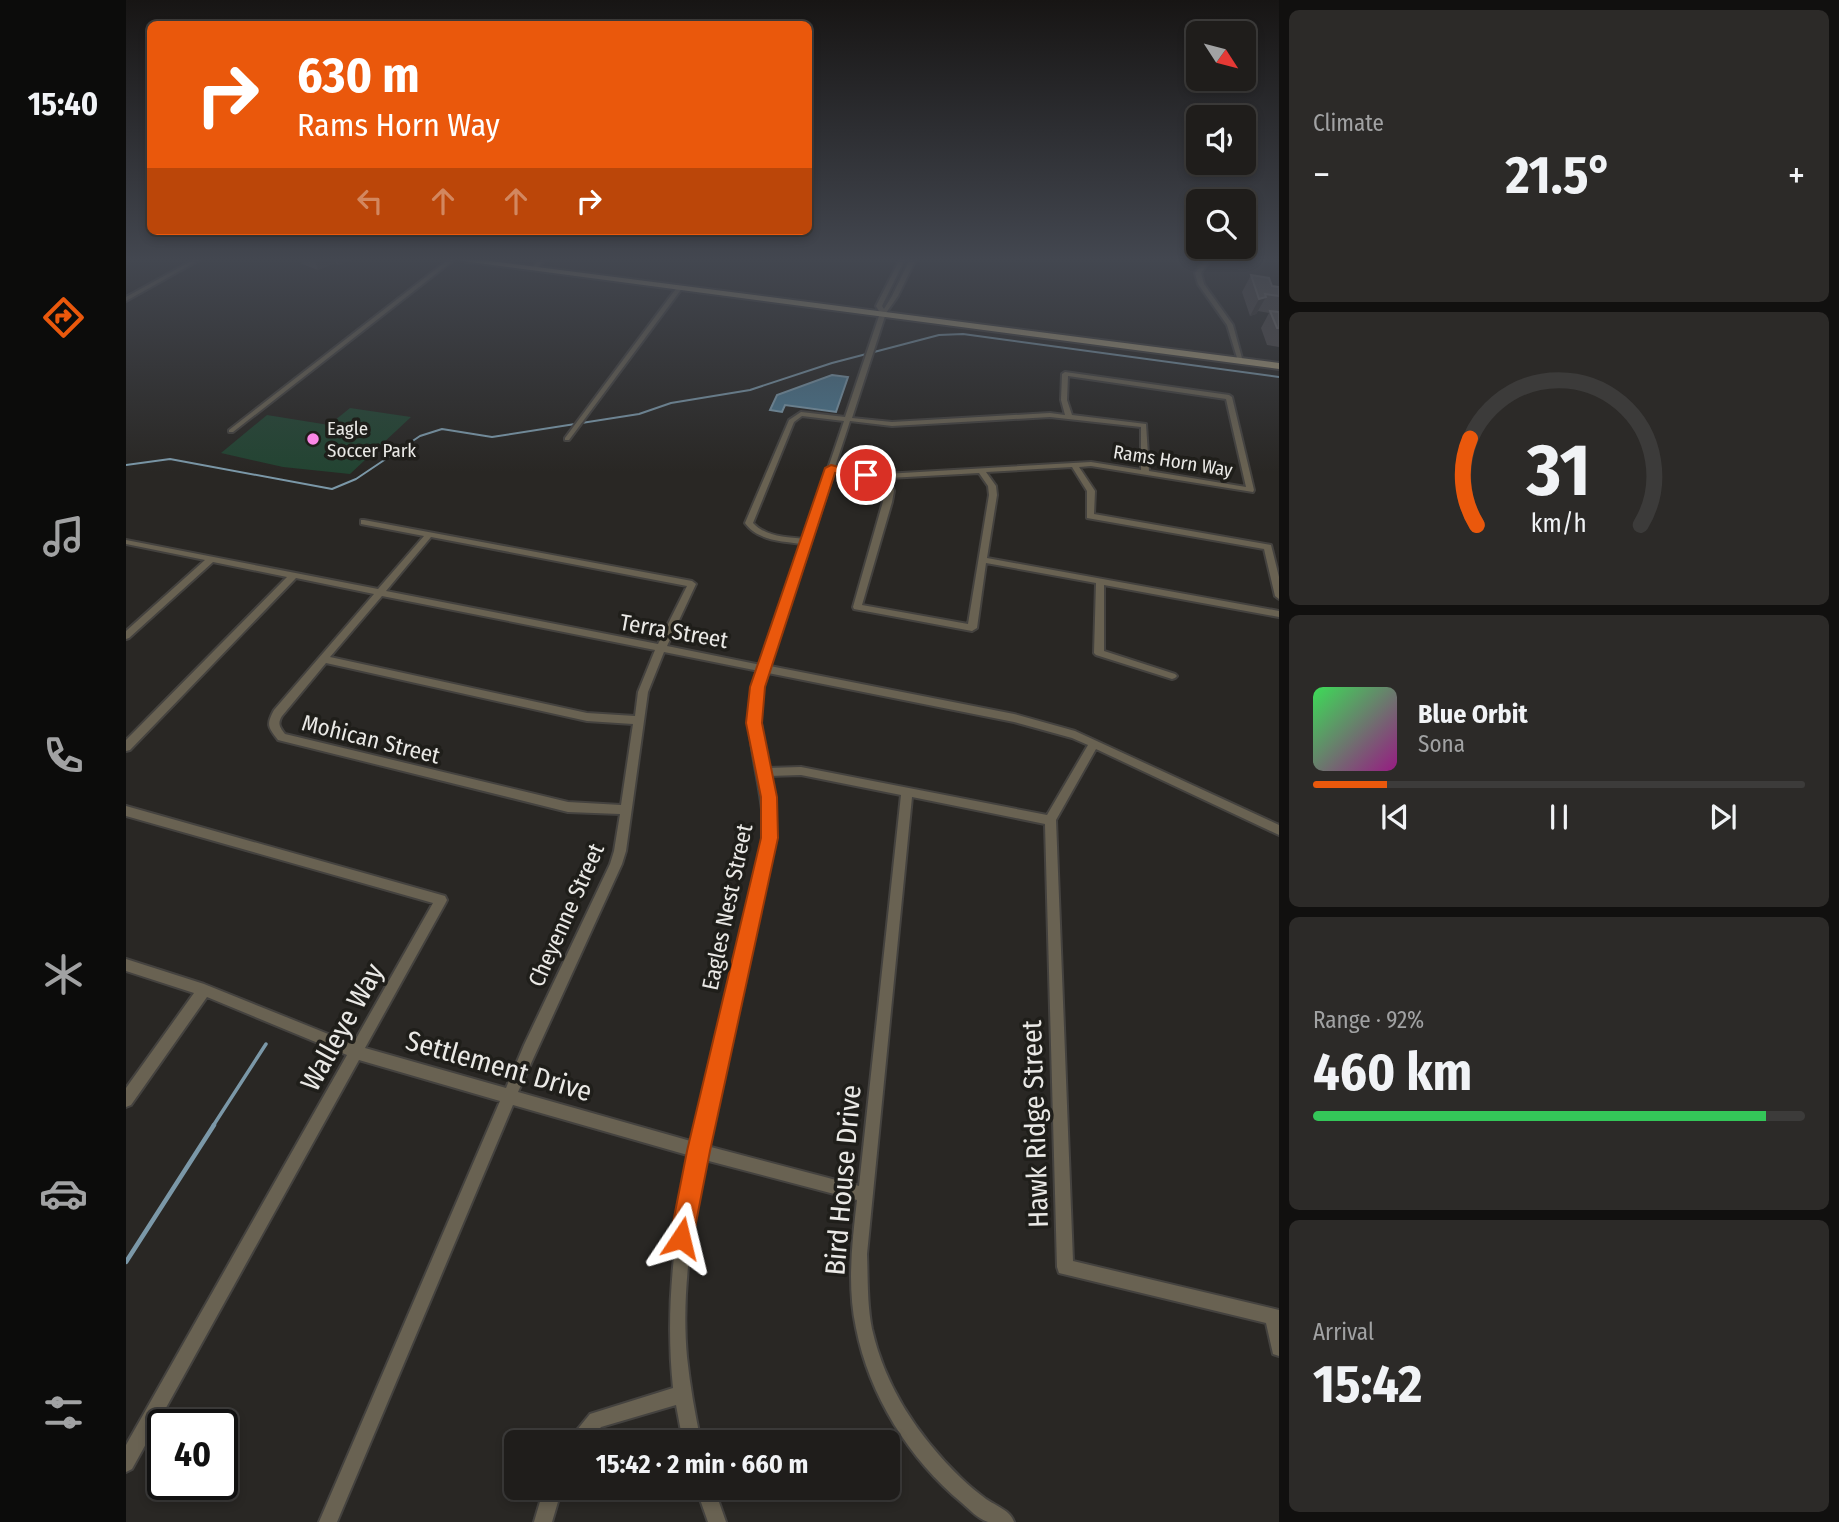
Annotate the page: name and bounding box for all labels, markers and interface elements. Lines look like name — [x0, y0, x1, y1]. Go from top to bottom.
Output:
north arrow — [1186, 21, 1256, 91]
map controls — [1186, 21, 1256, 259]
text: 630 m — [297, 46, 420, 105]
icon: right — [182, 49, 273, 140]
text: 15:40 — [28, 85, 98, 123]
button: sound — [1186, 105, 1256, 175]
text: Rams Horn Way — [297, 106, 500, 144]
text: Climate — [1313, 109, 1384, 137]
text: 21.5° — [1505, 144, 1612, 207]
text: − — [1313, 152, 1330, 198]
text: + — [1788, 152, 1805, 198]
icon: left — [351, 182, 389, 220]
icon: ahead — [424, 182, 462, 220]
icon: ahead — [497, 182, 535, 220]
icon: right — [570, 182, 608, 220]
button: search — [1186, 189, 1256, 259]
icon: directions — [39, 293, 88, 342]
place label: Eagle Soccer Park — [327, 417, 416, 462]
text: 31 — [1526, 427, 1591, 514]
marker: Eagle Soccer Park — [305, 431, 321, 447]
street label: Rams Horn Way — [1112, 440, 1235, 482]
pin — [836, 445, 896, 505]
icon: arrive — [847, 456, 885, 494]
text: km/h — [1531, 508, 1587, 538]
icon: music — [39, 512, 88, 561]
street label: Terra Street — [618, 608, 731, 654]
text: Blue Orbit — [1418, 699, 1528, 730]
street label: Mohican Street — [299, 708, 443, 770]
text: Sona — [1418, 730, 1465, 758]
icon: phone — [39, 731, 88, 780]
icon: previous — [1376, 798, 1414, 836]
icon: pause — [1540, 798, 1578, 836]
icon: next — [1704, 798, 1742, 836]
street label: Eagles Nest Street — [696, 821, 758, 993]
street label: Cheyenne Street — [522, 839, 610, 991]
icon: climate — [39, 950, 88, 999]
street label: Walleye Way — [293, 957, 391, 1097]
text: Range · 92% — [1313, 1006, 1424, 1034]
street label: Hawk Ridge Street — [1015, 1019, 1055, 1228]
street label: Settlement Drive — [402, 1024, 596, 1108]
text: 460 km — [1313, 1041, 1472, 1104]
street label: Bird House Drive — [818, 1083, 868, 1277]
icon: car — [39, 1169, 88, 1218]
position arrow — [644, 1201, 718, 1275]
text: Arrival — [1313, 1318, 1374, 1346]
text: 15:42 — [1313, 1353, 1422, 1416]
icon: filters — [39, 1388, 88, 1437]
speed limit sign: 40 — [147, 1409, 238, 1500]
text: 15:42 · 2 min · 660 m — [596, 1449, 808, 1480]

